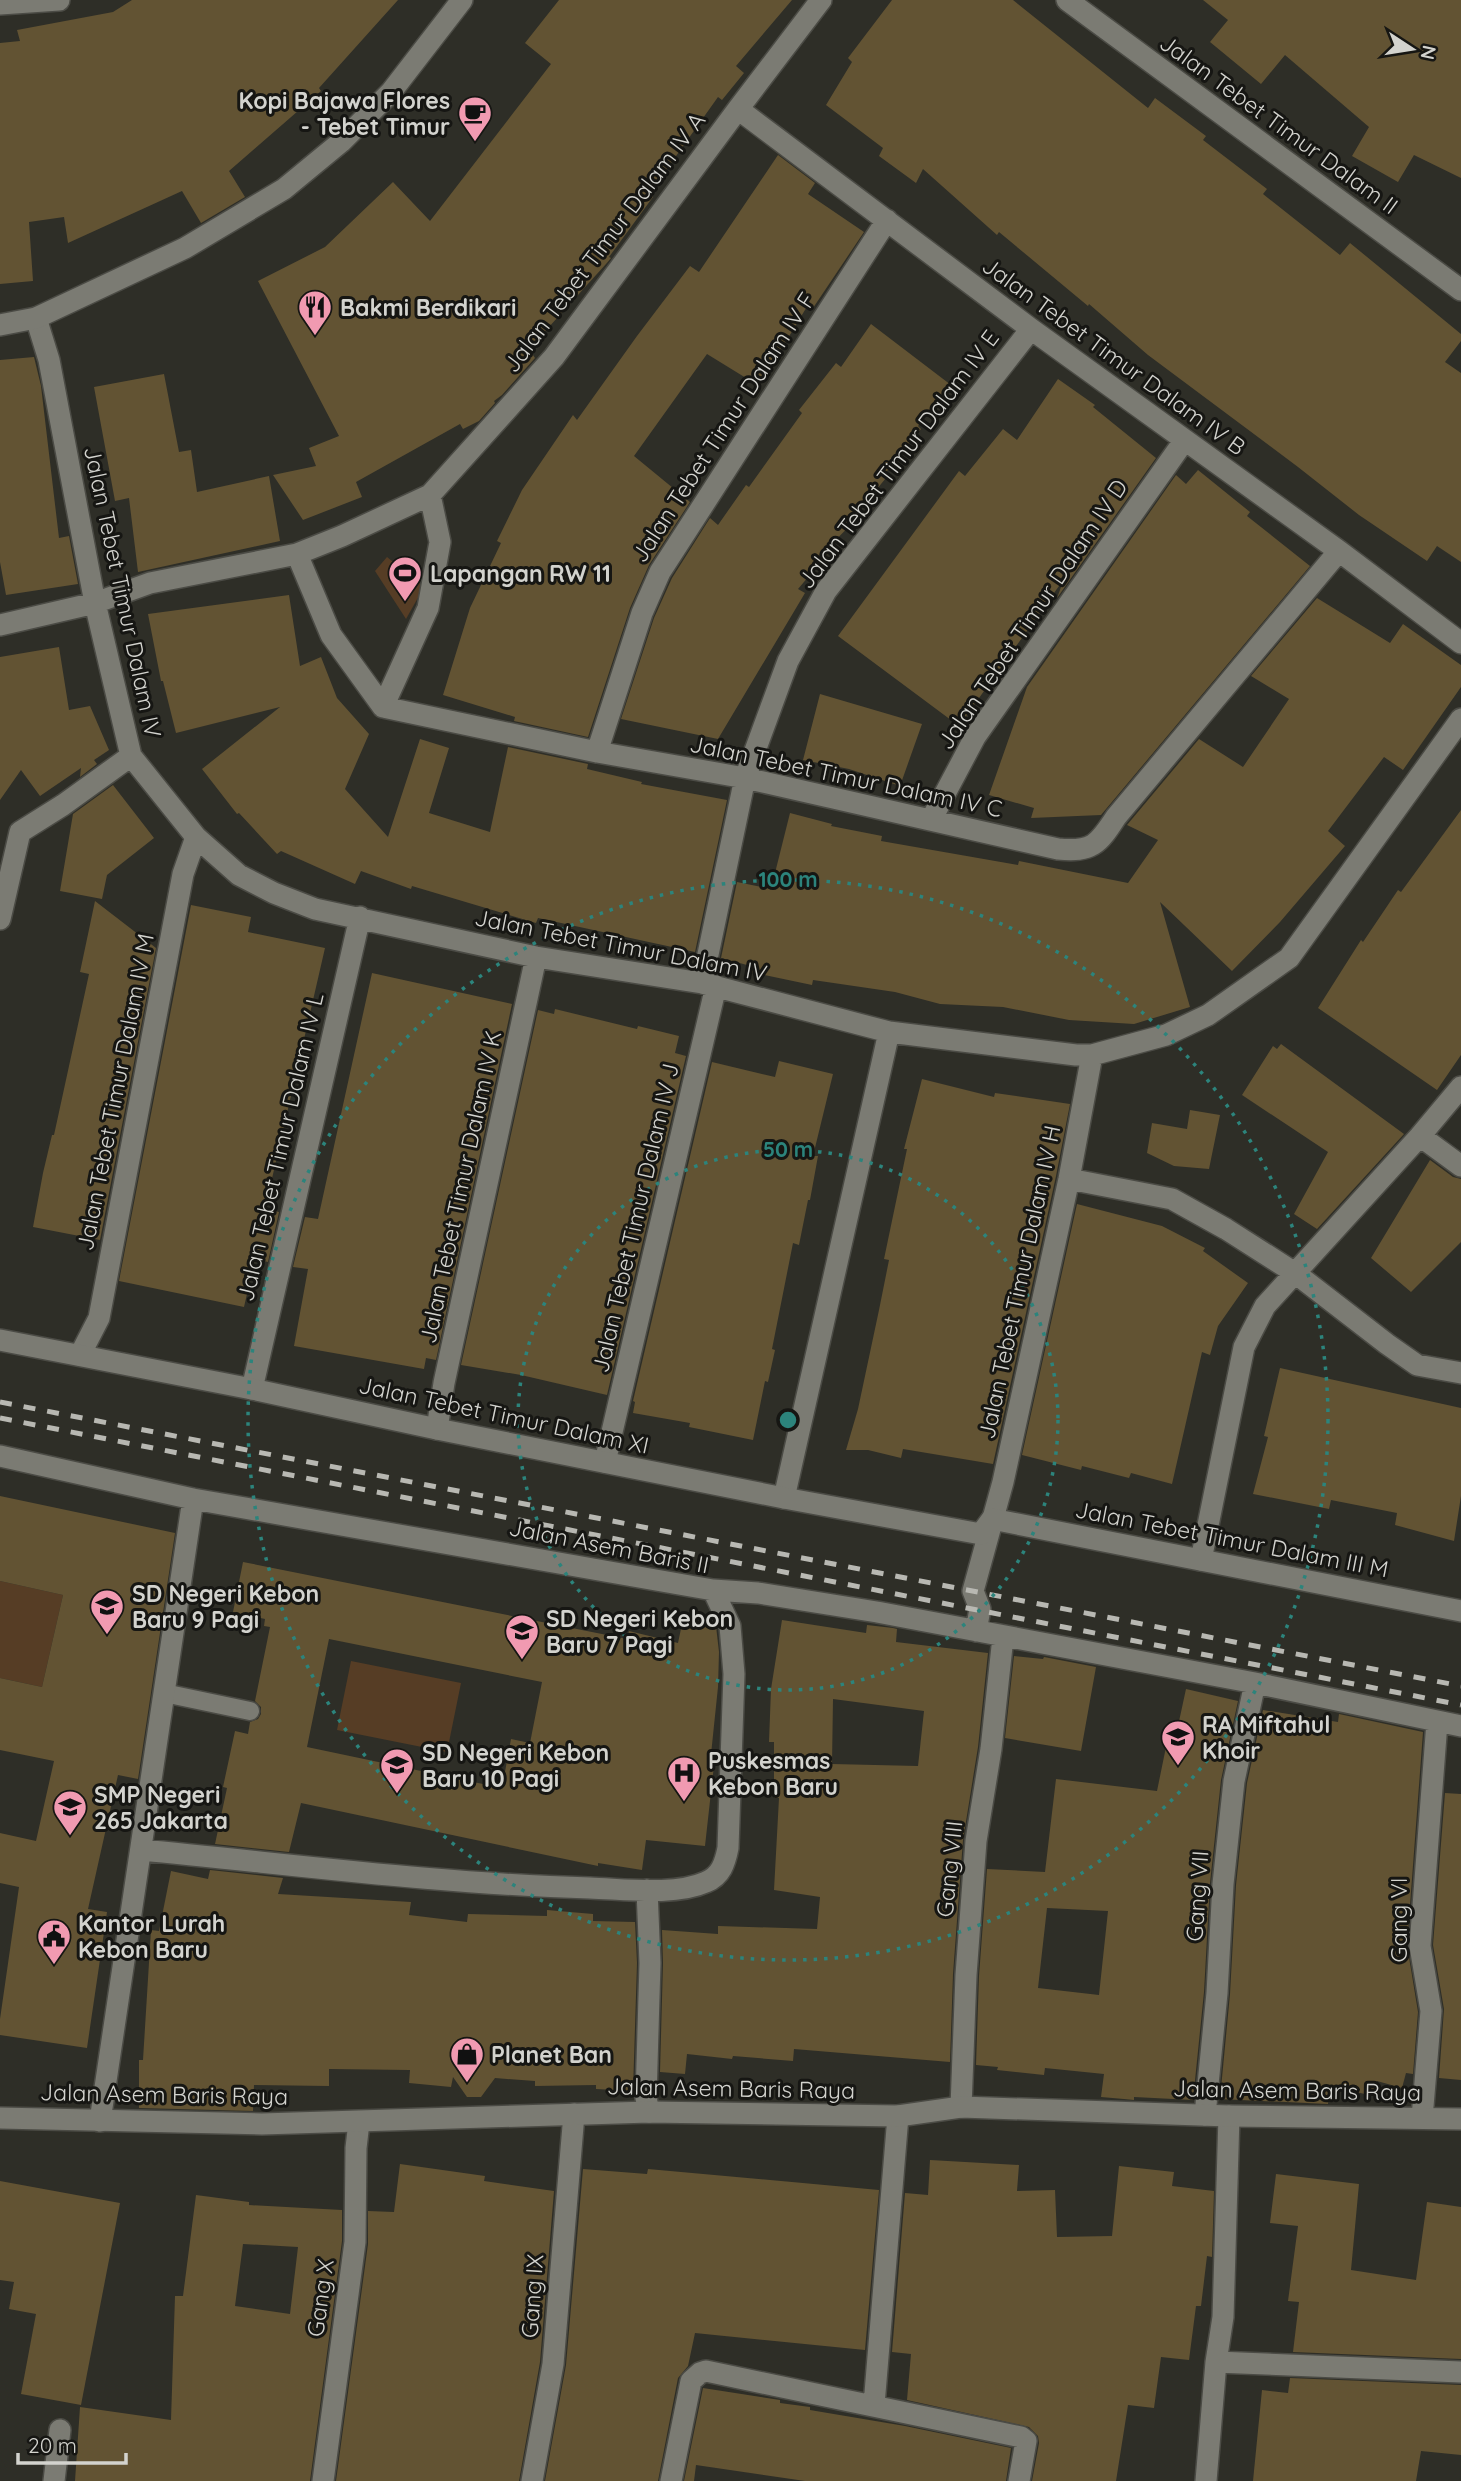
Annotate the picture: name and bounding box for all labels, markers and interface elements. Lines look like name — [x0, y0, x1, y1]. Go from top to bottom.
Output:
north arrow — [1377, 14, 1447, 84]
street label: Jalan Tebet Timur Dalam II — [1154, 28, 1404, 220]
text: N — [1415, 43, 1442, 62]
place label: Kopi Bajawa Flores - Tebet Timur — [239, 86, 450, 141]
cafe icon: Kopi Bajawa Flores - Tebet Timur — [456, 94, 494, 143]
street label: Jalan Tebet Timur Dalam IV A — [497, 106, 711, 378]
street label: Jalan Tebet Timur Dalam IV B — [977, 251, 1251, 461]
street label: Jalan Tebet Timur Dalam IV F — [625, 286, 821, 568]
restaurant icon: Bakmi Berdikari — [296, 288, 334, 337]
place label: Bakmi Berdikari — [340, 293, 516, 322]
street label: Jalan Tebet Timur Dalam IV E — [791, 324, 1005, 594]
street label: Jalan Tebet Timur Dalam IV — [78, 444, 168, 740]
street label: Jalan Tebet Timur Dalam IV D — [931, 473, 1133, 755]
sports icon: Lapangan RW 11 — [386, 554, 424, 603]
place label: Lapangan RW 11 — [430, 559, 611, 588]
street label: Jalan Tebet Timur Dalam IV C — [687, 729, 1005, 823]
text: 100 m — [758, 866, 818, 892]
street label: Jalan Tebet Timur Dalam IV — [472, 902, 770, 988]
street label: Jalan Tebet Timur Dalam IV M — [70, 931, 160, 1253]
street label: Jalan Tebet Timur Dalam IV L — [230, 990, 330, 1304]
street label: Jalan Tebet Timur Dalam IV K — [413, 1028, 507, 1346]
street label: Jalan Tebet Timur Dalam IV J — [585, 1061, 685, 1375]
street label: Jalan Tebet Timur Dalam IV H — [972, 1123, 1066, 1441]
text: 50 m — [763, 1136, 813, 1162]
street label: Jalan Tebet Timur Dalam XI — [356, 1370, 652, 1460]
centre of rings — [776, 1408, 800, 1432]
street label: Jalan Tebet Timur Dalam III M — [1073, 1494, 1391, 1584]
street label: Jalan Asem Baris II — [507, 1512, 711, 1580]
place label: SD Negeri Kebon Baru 9 Pagi — [132, 1579, 319, 1634]
school or university icon: SD Negeri Kebon Baru 9 Pagi — [88, 1587, 126, 1636]
place label: SD Negeri Kebon Baru 7 Pagi — [546, 1604, 733, 1659]
school or university icon: SD Negeri Kebon Baru 7 Pagi — [503, 1612, 541, 1661]
place label: RA Miftahul Khoir — [1202, 1710, 1330, 1765]
school or university icon: RA Miftahul Khoir — [1159, 1718, 1197, 1767]
place label: SD Negeri Kebon Baru 10 Pagi — [422, 1738, 609, 1793]
school or university icon: SD Negeri Kebon Baru 10 Pagi — [378, 1746, 416, 1795]
place label: Puskesmas Kebon Baru — [708, 1746, 838, 1801]
hospital icon: Puskesmas Kebon Baru — [665, 1754, 703, 1803]
place label: SMP Negeri 265 Jakarta — [94, 1780, 228, 1835]
school or university icon: SMP Negeri 265 Jakarta — [51, 1788, 89, 1837]
street label: Gang VIII — [930, 1819, 968, 1919]
street label: Gang VII — [1179, 1850, 1215, 1942]
street label: Gang VI — [1384, 1877, 1413, 1963]
place label: Kantor Lurah Kebon Baru — [78, 1909, 225, 1964]
public building icon: Kantor Lurah Kebon Baru — [35, 1917, 73, 1966]
shop icon: Planet Ban — [448, 2035, 486, 2084]
place label: Planet Ban — [491, 2040, 612, 2069]
street label: Jalan Asem Baris Raya — [607, 2071, 855, 2105]
street label: Jalan Asem Baris Raya — [1173, 2073, 1421, 2107]
street label: Jalan Asem Baris Raya — [40, 2077, 288, 2111]
street label: Gang IX — [515, 2253, 549, 2339]
street label: Gang X — [300, 2257, 340, 2339]
scale bar — [18, 2422, 126, 2466]
text: 20 m — [28, 2432, 77, 2458]

